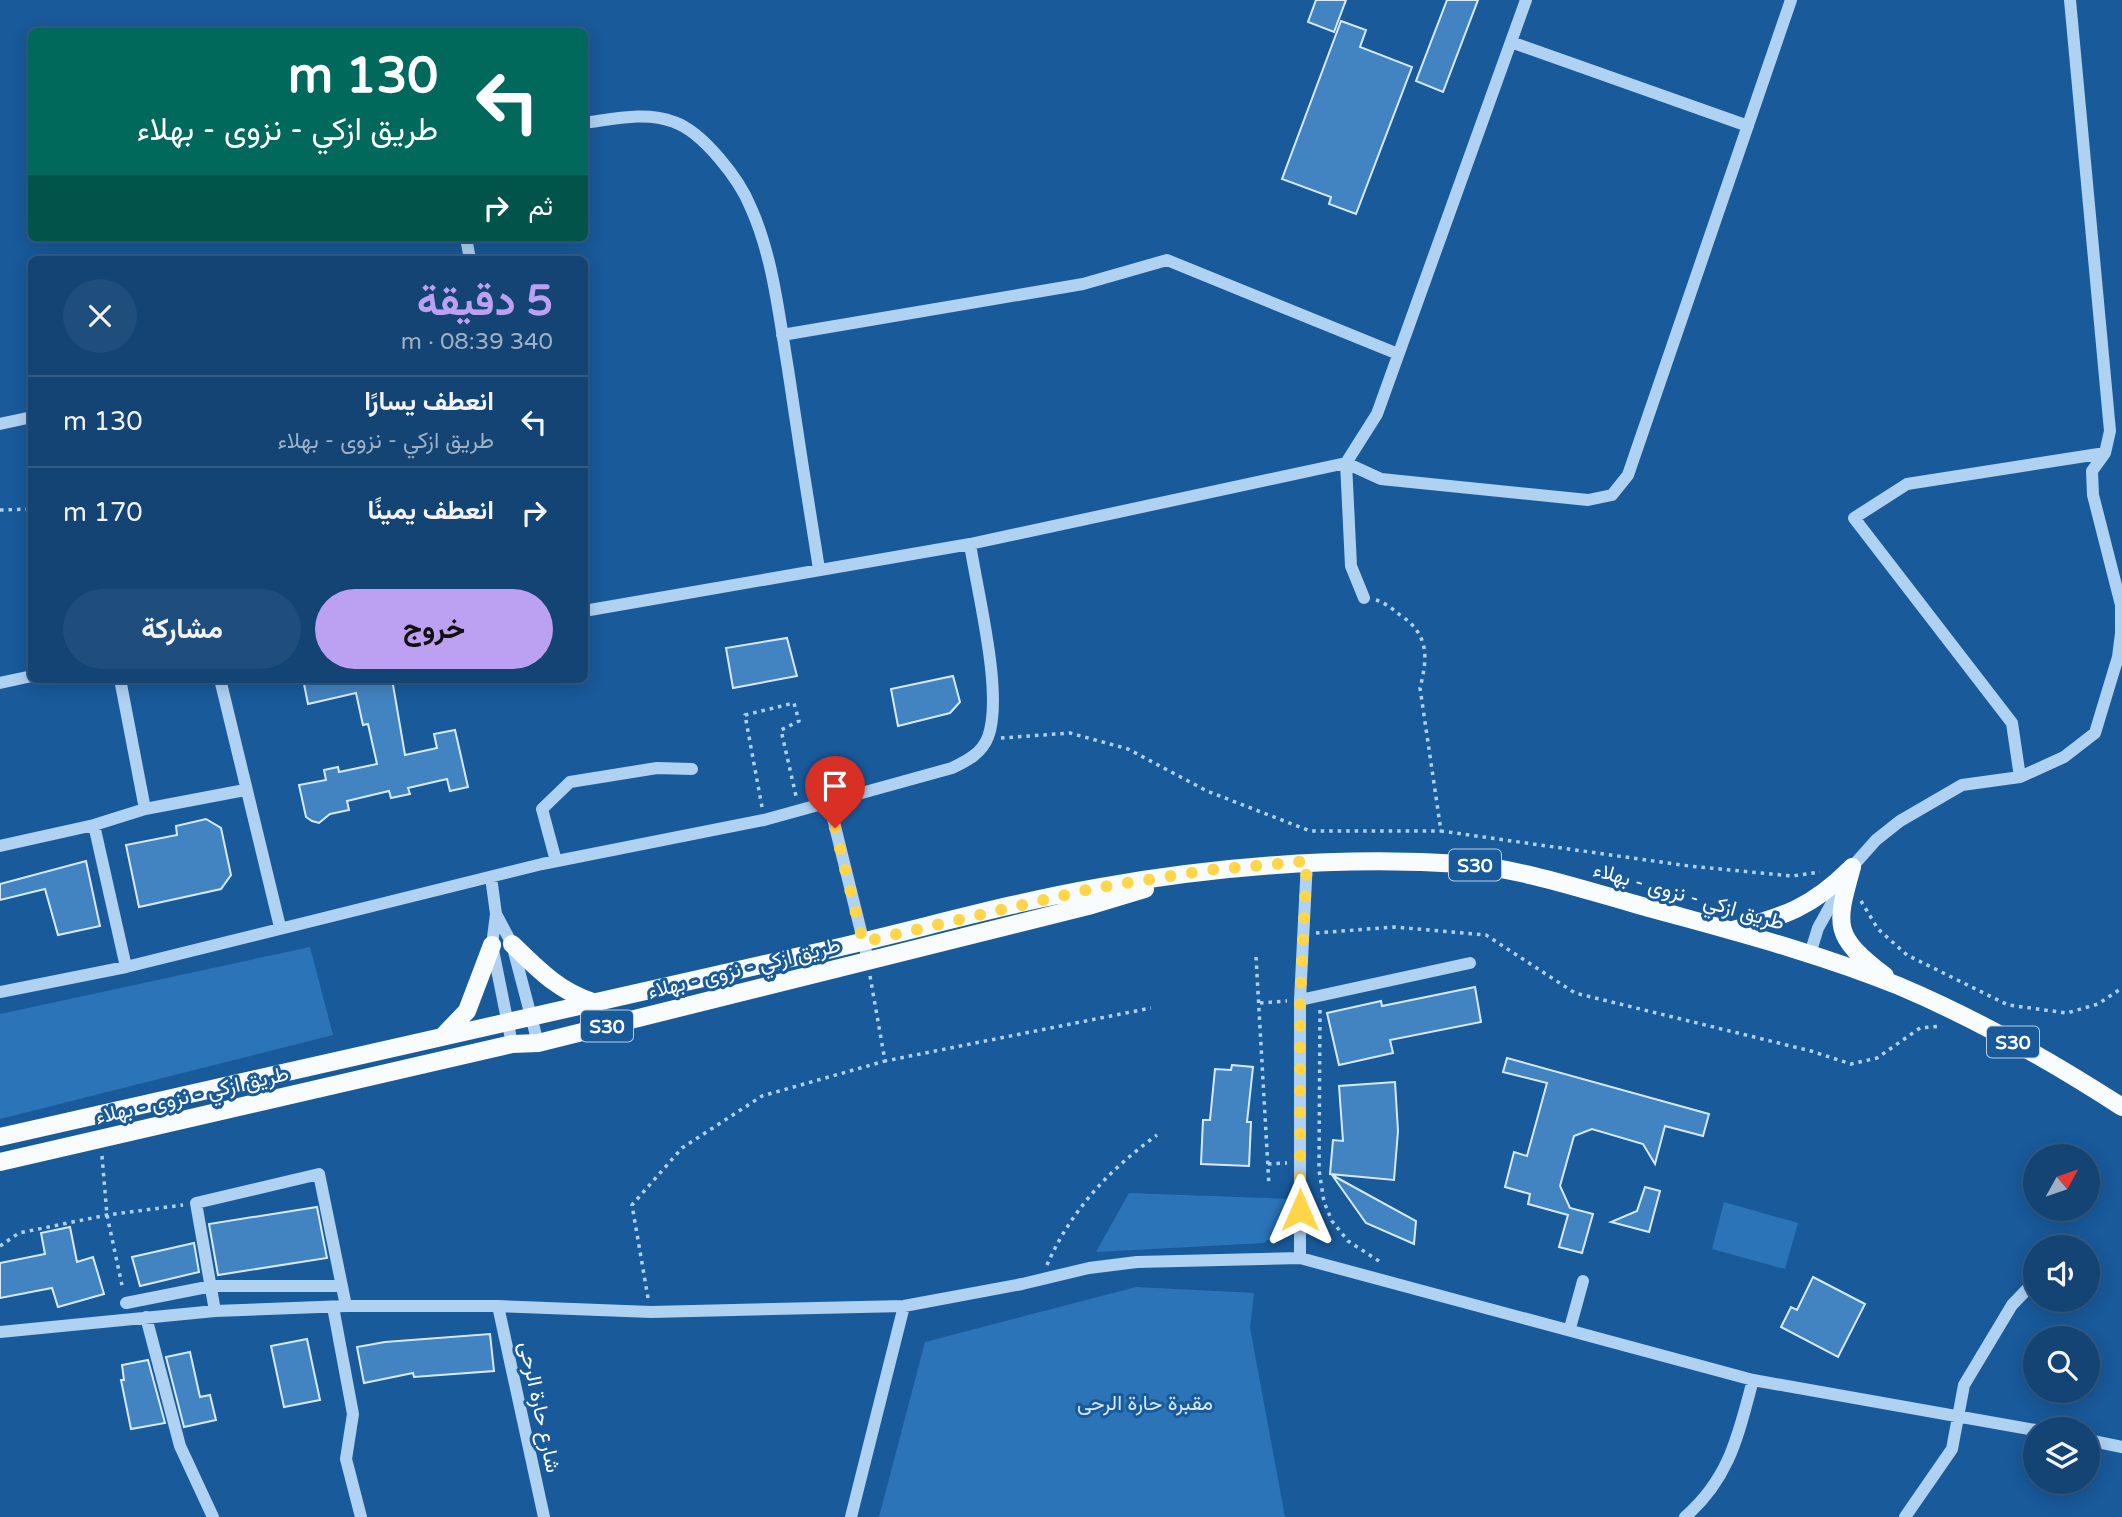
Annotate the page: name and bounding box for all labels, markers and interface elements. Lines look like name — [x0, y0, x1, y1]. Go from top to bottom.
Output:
text: 130 m — [288, 47, 438, 106]
icon: left — [462, 56, 553, 147]
text: طريق ازكي - نزوى - بهلاء — [137, 111, 438, 149]
icon: right — [477, 189, 515, 227]
text: ثم — [529, 191, 553, 222]
text: 5 دقيقة — [417, 276, 553, 327]
button: close — [63, 279, 137, 353]
text: 340 m · 08:39 — [401, 328, 553, 356]
text: انعطف يسارًا — [364, 386, 494, 417]
icon: left — [515, 403, 553, 441]
text: 130 m — [63, 406, 143, 437]
text: طريق ازكي - نزوى - بهلاء — [277, 427, 494, 455]
icon: right — [515, 494, 553, 532]
text: انعطف يمينًا — [367, 495, 494, 526]
text: 170 m — [63, 497, 143, 528]
button: مشاركة — [63, 589, 301, 669]
button: خروج — [315, 589, 553, 669]
pin — [805, 756, 865, 828]
icon: arrive — [816, 767, 854, 805]
road number: S30 — [1449, 850, 1501, 880]
street label: طريق ازكي - نزوى - بهلاء — [1589, 857, 1787, 940]
street label: طريق ازكي - نزوى - بهلاء — [645, 932, 844, 1008]
road number: S30 — [581, 1010, 633, 1042]
road number: S30 — [1987, 1026, 2039, 1058]
street label: طريق ازكي - نزوى - بهلاء — [93, 1061, 292, 1134]
north arrow — [2023, 1144, 2100, 1222]
map controls — [2023, 1144, 2100, 1494]
position arrow — [1263, 1173, 1337, 1247]
button: sound — [2023, 1235, 2100, 1312]
button: search — [2023, 1326, 2100, 1403]
street label: شارع حارة الرحى — [512, 1339, 566, 1475]
park label: مقبرة حارة الرحى — [1077, 1391, 1213, 1416]
button: layers — [2023, 1417, 2100, 1494]

